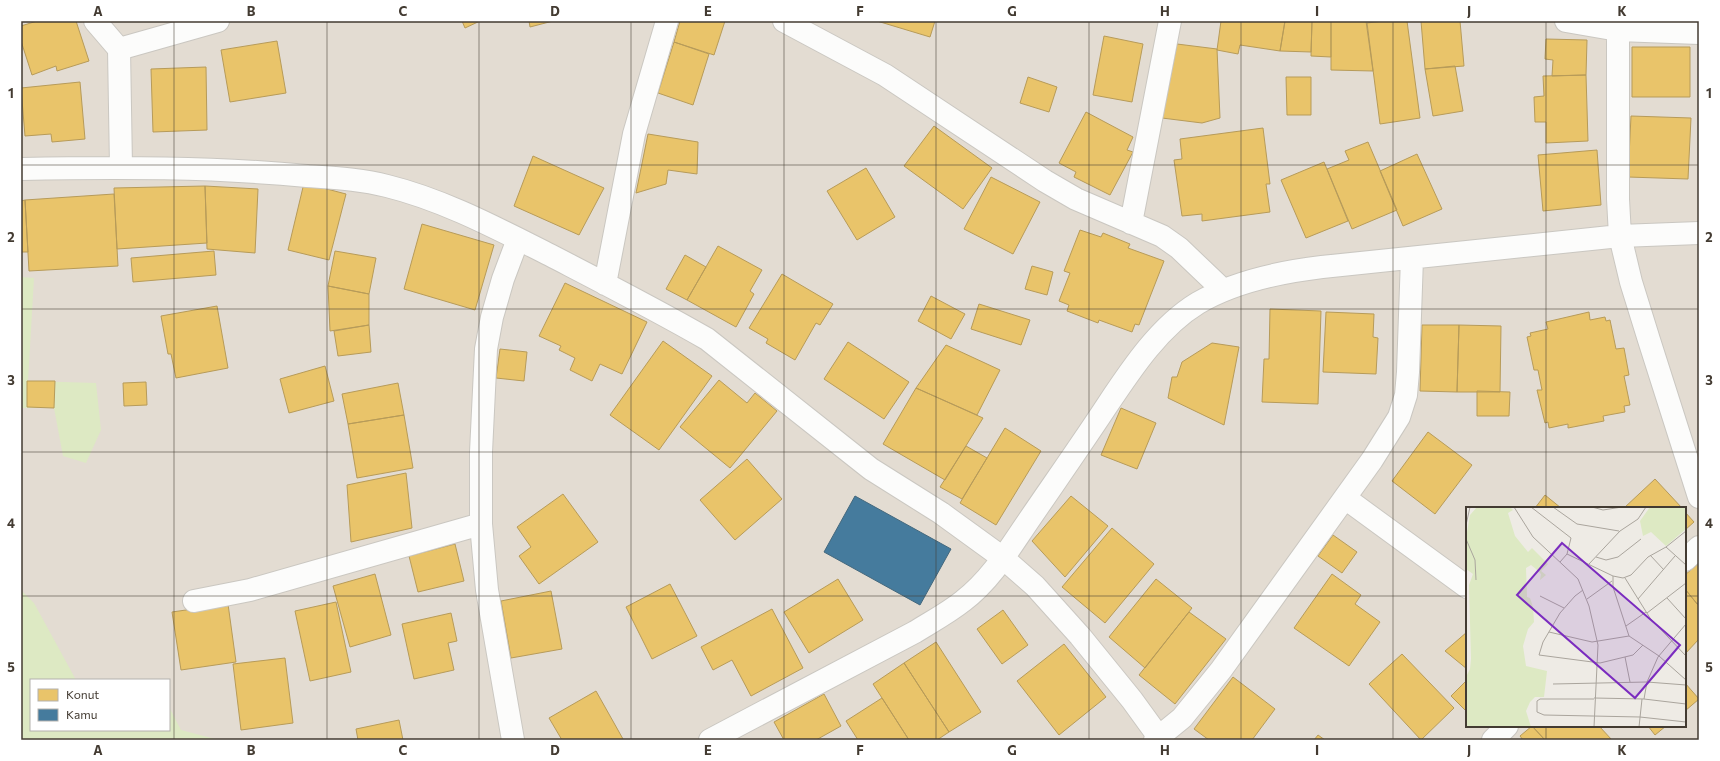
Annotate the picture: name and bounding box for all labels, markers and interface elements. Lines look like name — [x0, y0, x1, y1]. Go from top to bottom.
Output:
text: A — [93, 3, 103, 19]
text: B — [247, 3, 256, 19]
text: C — [399, 3, 408, 19]
text: D — [550, 3, 560, 19]
text: E — [704, 3, 712, 19]
text: F — [856, 3, 864, 19]
text: G — [1007, 3, 1017, 19]
text: H — [1160, 3, 1170, 19]
text: I — [1315, 3, 1319, 19]
text: J — [1467, 3, 1471, 19]
text: K — [1617, 3, 1627, 19]
text: 1 — [8, 85, 14, 101]
text: 1 — [1706, 85, 1712, 101]
text: 2 — [7, 229, 15, 245]
text: 2 — [1705, 229, 1713, 245]
text: 3 — [7, 372, 15, 388]
text: 3 — [1705, 372, 1713, 388]
inset map — [1466, 507, 1686, 727]
text: 4 — [7, 515, 15, 531]
text: 4 — [1705, 515, 1713, 531]
text: 5 — [7, 659, 15, 675]
text: 5 — [1705, 659, 1713, 675]
legend — [30, 679, 170, 731]
text: Konut — [66, 687, 99, 701]
text: Kamu — [66, 707, 98, 721]
text: A — [93, 742, 103, 758]
text: B — [247, 742, 256, 758]
text: C — [399, 742, 408, 758]
text: D — [550, 742, 560, 758]
text: E — [704, 742, 712, 758]
text: F — [856, 742, 864, 758]
text: G — [1007, 742, 1017, 758]
text: H — [1160, 742, 1170, 758]
text: I — [1315, 742, 1319, 758]
text: J — [1467, 742, 1471, 758]
text: K — [1617, 742, 1627, 758]

